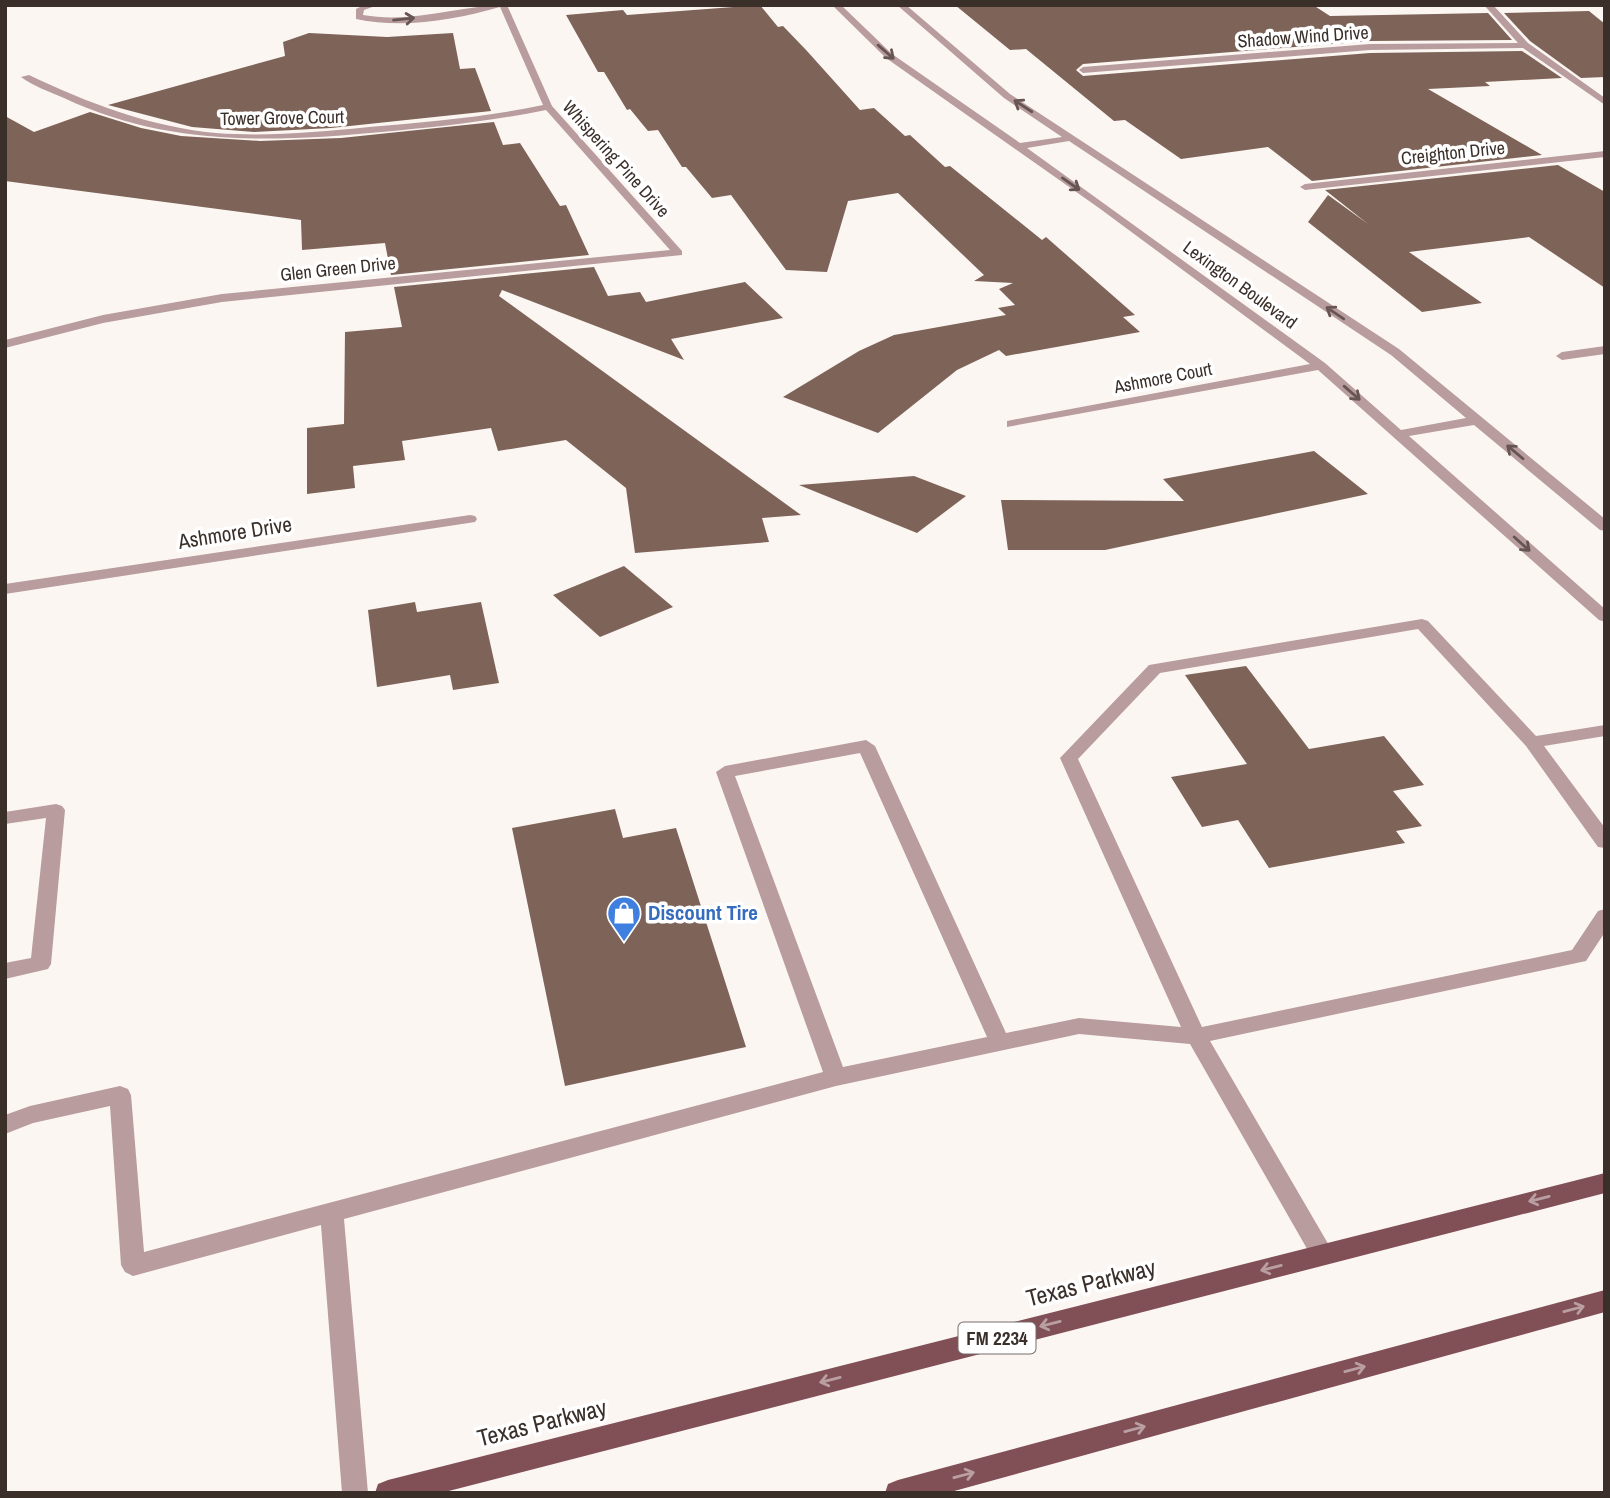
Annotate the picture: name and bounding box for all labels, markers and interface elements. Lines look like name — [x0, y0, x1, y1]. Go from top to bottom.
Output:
one-way arrow — [392, 12, 415, 25]
street label: Shadow Wind Drive — [1237, 19, 1369, 54]
one-way arrow — [876, 44, 894, 60]
street label: Whispering Pine Drive — [557, 95, 676, 223]
one-way arrow — [1014, 99, 1033, 113]
street label: Tower Grove Court — [220, 104, 344, 131]
street label: Creighton Drive — [1400, 135, 1506, 170]
one-way arrow — [1061, 177, 1080, 191]
street label: Lexington Boulevard — [1178, 235, 1302, 335]
street label: Glen Green Drive — [279, 250, 397, 287]
one-way arrow — [1326, 306, 1346, 320]
street label: Ashmore Court — [1111, 356, 1214, 399]
one-way arrow — [1342, 385, 1360, 401]
one-way arrow — [1507, 444, 1525, 460]
street label: Ashmore Drive — [175, 509, 294, 556]
one-way arrow — [1513, 535, 1530, 552]
shop icon: Discount Tire — [605, 894, 643, 943]
place label: Discount Tire — [648, 898, 758, 927]
one-way arrow — [1528, 1193, 1550, 1206]
street label: Texas Parkway — [1023, 1250, 1159, 1314]
one-way arrow — [1260, 1262, 1283, 1275]
one-way arrow — [1563, 1302, 1585, 1315]
one-way arrow — [1039, 1318, 1062, 1331]
road number: FM 2234 — [958, 1322, 1036, 1354]
one-way arrow — [1343, 1362, 1366, 1375]
one-way arrow — [819, 1374, 842, 1387]
street label: Texas Parkway — [474, 1390, 610, 1454]
one-way arrow — [1124, 1421, 1146, 1434]
one-way arrow — [952, 1468, 975, 1481]

